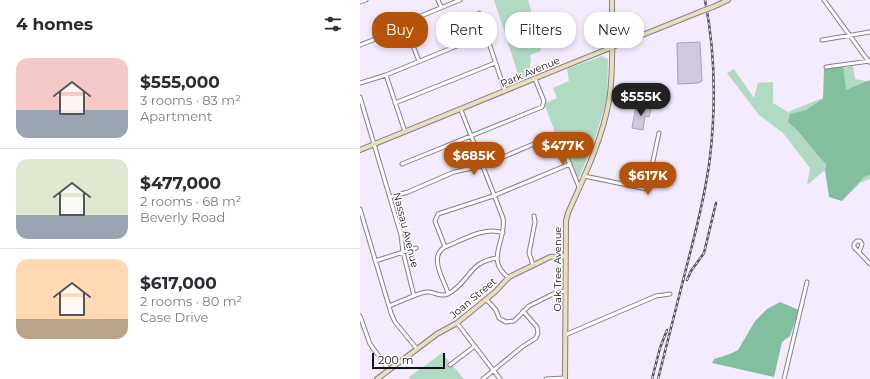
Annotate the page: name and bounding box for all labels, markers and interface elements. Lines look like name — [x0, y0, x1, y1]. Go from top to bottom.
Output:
chip: Buy — [372, 12, 428, 48]
chip: Rent — [436, 12, 497, 48]
chip: Filters — [505, 12, 576, 48]
chip: New — [584, 12, 644, 48]
icon: filters — [322, 13, 344, 35]
text: 4 homes — [16, 14, 93, 34]
street label: Park Avenue — [498, 54, 562, 90]
text: $555,000 — [140, 72, 220, 92]
icon: home — [48, 74, 96, 122]
pin: $555K — [613, 83, 669, 117]
text: $555K — [621, 88, 662, 104]
text: 3 rooms · 83 m² — [140, 92, 241, 108]
text: Apartment — [140, 108, 212, 124]
pin: $477K — [535, 132, 591, 166]
text: $477K — [542, 137, 584, 153]
pin: $685K — [446, 142, 502, 176]
text: $685K — [453, 147, 495, 163]
pin: $617K — [620, 162, 676, 196]
text: $617K — [628, 167, 668, 183]
text: $477,000 — [140, 173, 221, 193]
icon: home — [48, 175, 96, 223]
street label: Nassau Avenue — [390, 191, 422, 269]
text: 2 rooms · 68 m² — [140, 193, 241, 209]
text: Beverly Road — [140, 209, 225, 225]
street label: Oak Tree Avenue — [551, 227, 564, 311]
text: $617,000 — [140, 273, 217, 293]
icon: home — [48, 275, 96, 323]
street label: Joan Street — [446, 275, 499, 322]
text: 2 rooms · 80 m² — [140, 293, 242, 309]
text: Case Drive — [140, 309, 208, 325]
scale bar — [372, 351, 445, 370]
text: 200 m — [378, 353, 413, 367]

